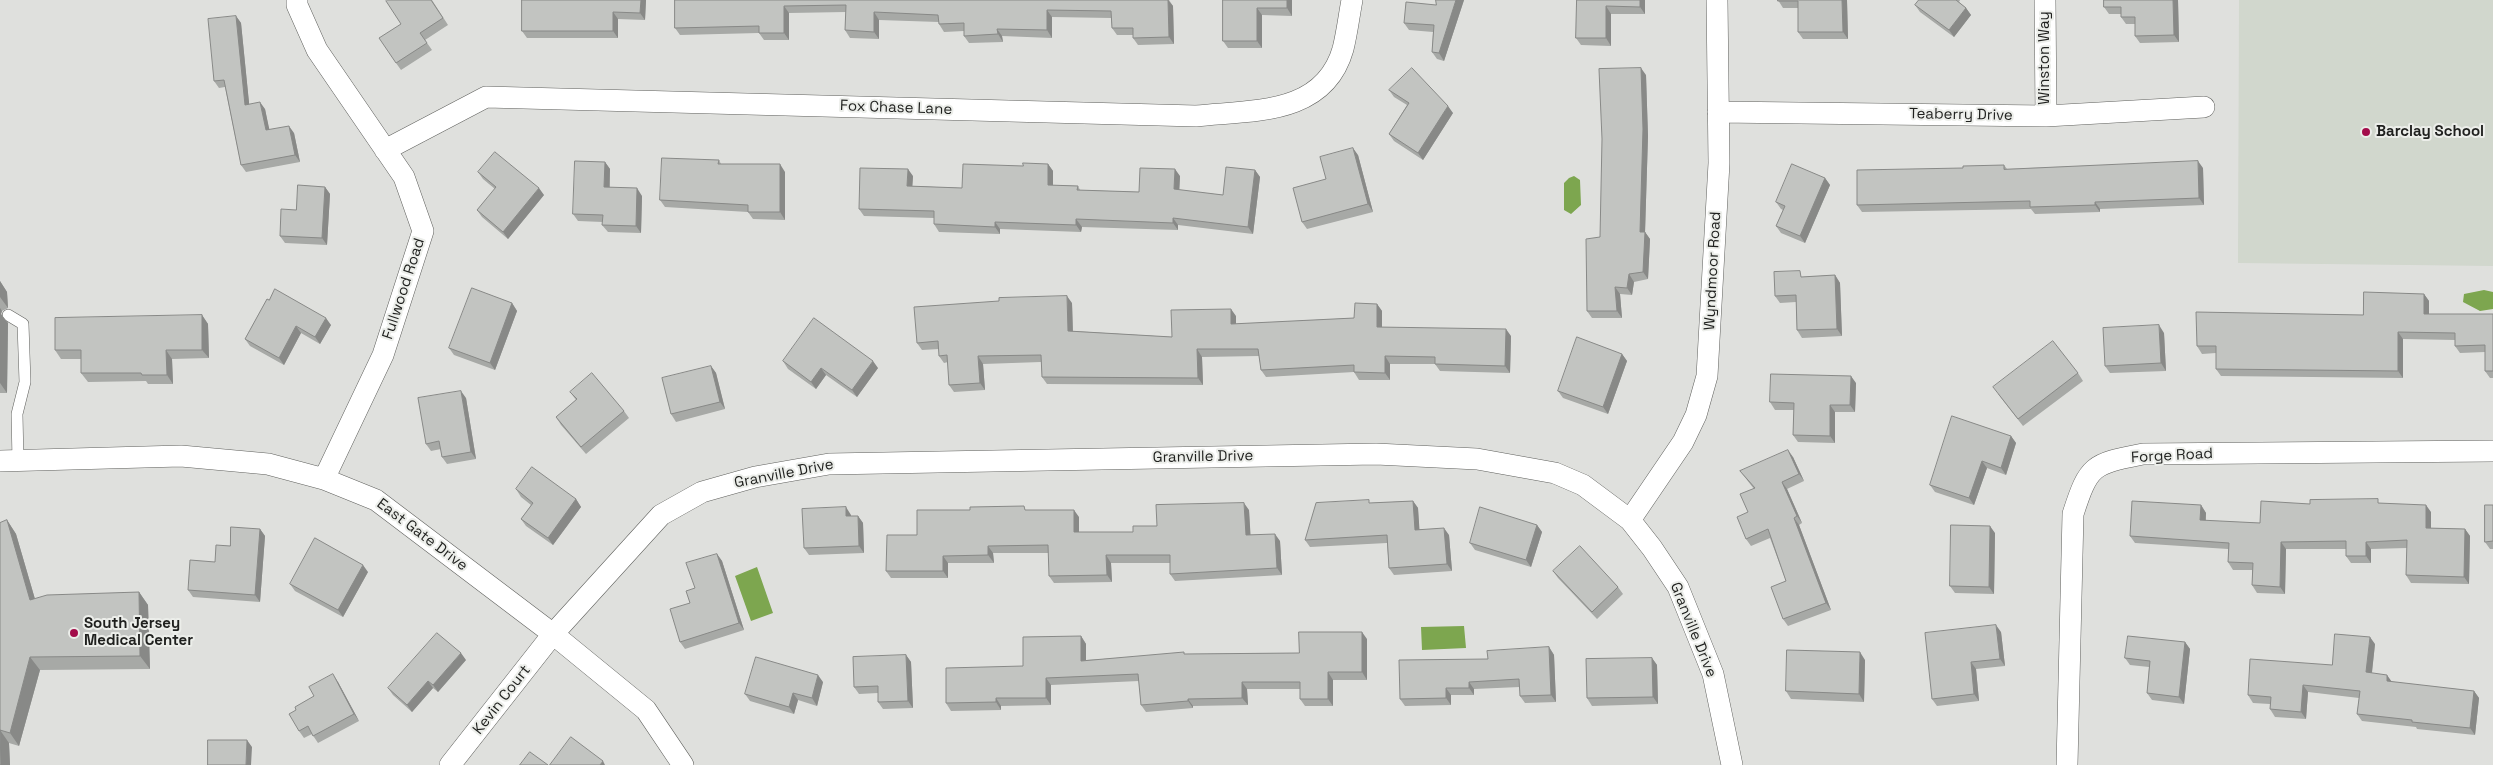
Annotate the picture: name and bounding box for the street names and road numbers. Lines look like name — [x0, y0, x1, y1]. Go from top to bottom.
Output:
street label: Winston Way — [2036, 11, 2054, 105]
street label: Fox Chase Lane — [839, 97, 953, 119]
street label: Teaberry Drive — [1909, 105, 2013, 125]
street label: Wyndmoor Road — [1701, 211, 1725, 331]
street label: Fullwood Road — [379, 236, 429, 342]
street label: Forge Road — [2131, 445, 2213, 467]
street label: Granville Drive — [1153, 447, 1253, 467]
street label: Granville Drive — [733, 456, 835, 492]
street label: East Gate Drive — [373, 495, 471, 575]
street label: Granville Drive — [1666, 580, 1720, 680]
street label: Kevin Court — [469, 662, 535, 738]

